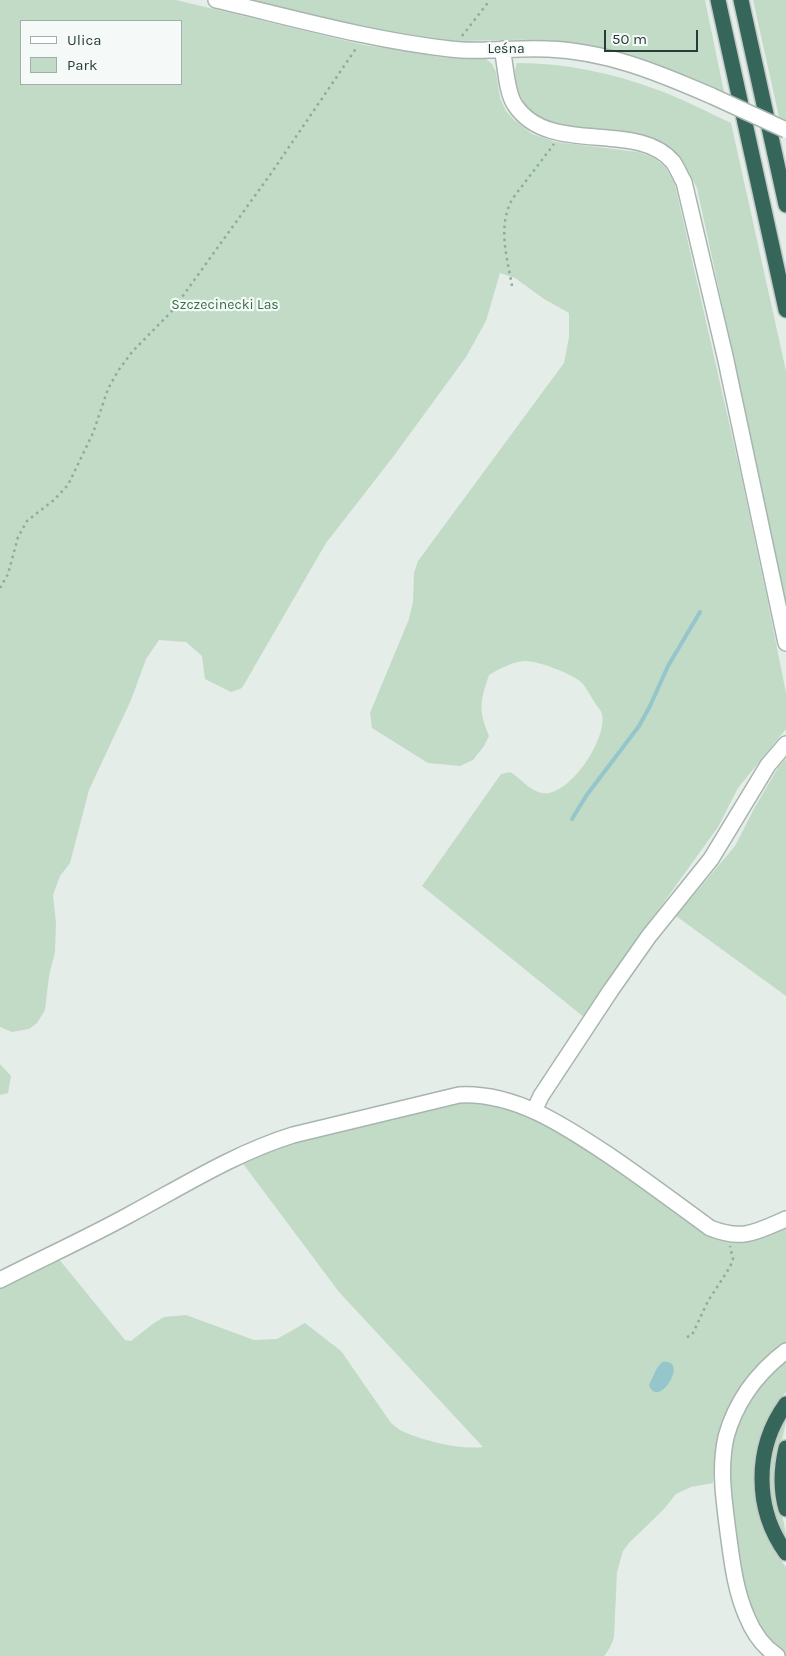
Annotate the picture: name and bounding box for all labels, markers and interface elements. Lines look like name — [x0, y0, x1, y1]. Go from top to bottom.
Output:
legend — [20, 20, 182, 85]
scale bar — [606, 20, 700, 52]
text: 50 m — [612, 30, 647, 48]
text: Ulica — [67, 31, 101, 49]
street label: Leśna — [487, 41, 525, 57]
text: Park — [67, 56, 97, 74]
park label: Szczecinecki Las — [171, 297, 279, 313]

